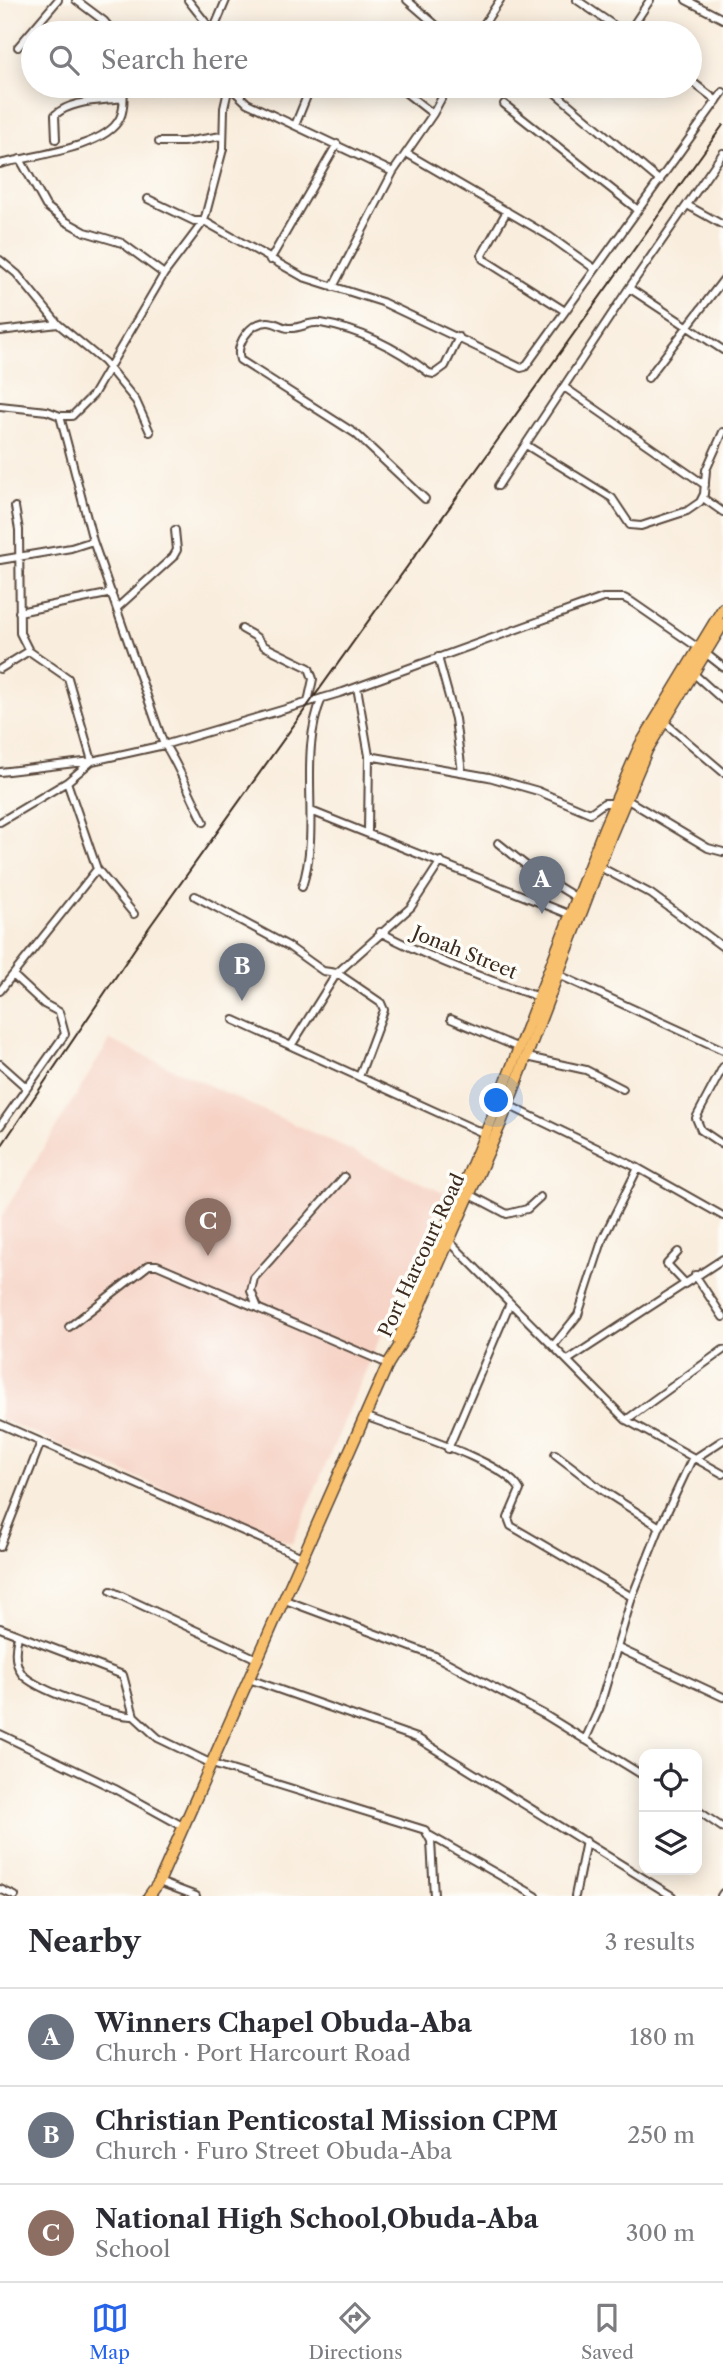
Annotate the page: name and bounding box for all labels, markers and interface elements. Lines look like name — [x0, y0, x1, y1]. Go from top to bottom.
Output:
search box — [21, 21, 702, 98]
icon: search — [45, 41, 83, 79]
text: Search here — [101, 44, 248, 76]
pin: A — [519, 856, 565, 914]
street label: Jonah Street — [406, 920, 521, 984]
pin: B — [219, 943, 265, 1001]
your location — [479, 1083, 513, 1117]
street label: Port Harcourt Road — [374, 1170, 470, 1341]
pin: C — [185, 1198, 231, 1256]
map controls — [639, 1749, 702, 1875]
button: locate — [639, 1749, 702, 1812]
button: layers — [639, 1812, 702, 1875]
text: Nearby — [28, 1923, 141, 1960]
text: 3 results — [605, 1928, 695, 1956]
text: Winners Chapel Obuda-Aba — [95, 2007, 472, 2039]
text: A — [42, 2023, 60, 2051]
text: 180 m — [630, 2023, 695, 2051]
text: Church · Port Harcourt Road — [95, 2039, 411, 2067]
text: Christian Penticostal Mission CPM — [95, 2105, 558, 2137]
text: B — [42, 2121, 60, 2149]
text: 250 m — [627, 2121, 695, 2149]
text: Church · Furo Street Obuda-Aba — [95, 2137, 452, 2165]
text: National High School,Obuda-Aba — [95, 2203, 539, 2235]
text: C — [42, 2219, 60, 2247]
text: 300 m — [626, 2219, 695, 2247]
text: School — [95, 2235, 170, 2263]
tab: Map — [89, 2299, 130, 2364]
tab: Directions — [309, 2299, 402, 2364]
tab: Saved — [581, 2299, 634, 2364]

